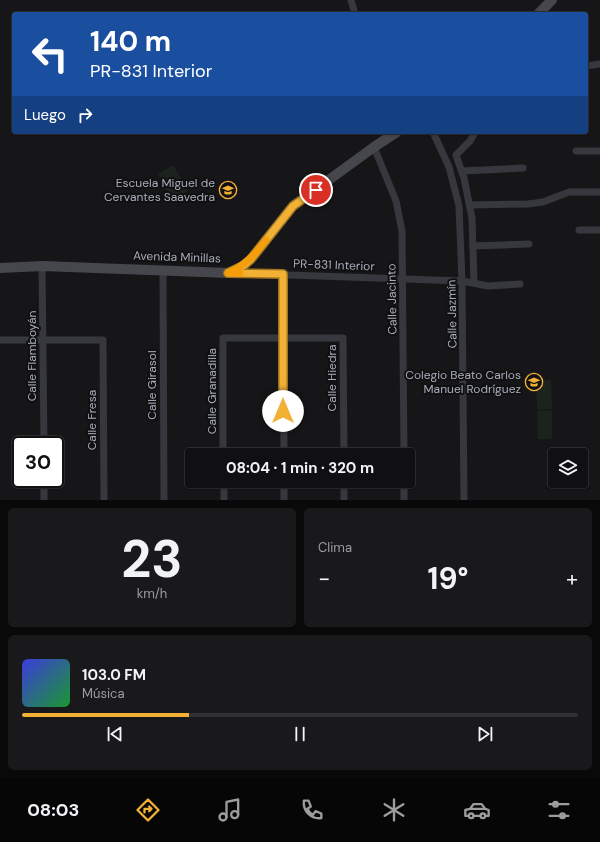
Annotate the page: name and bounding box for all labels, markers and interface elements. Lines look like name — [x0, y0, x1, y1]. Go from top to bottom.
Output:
text: 140 m — [90, 23, 171, 60]
icon: left — [24, 28, 76, 80]
text: PR-831 Interior — [90, 59, 212, 83]
icon: right — [74, 104, 96, 126]
text: Luego — [24, 105, 66, 125]
pin — [299, 173, 333, 207]
place label: Escuela Miguel de Cervantes Saavedra — [104, 175, 215, 205]
icon: arrive — [305, 179, 327, 201]
school or university icon: Escuela Miguel de Cervantes Saavedra — [218, 180, 238, 200]
street label: Avenida Minillas — [133, 247, 221, 267]
street label: PR-831 Interior — [293, 256, 376, 274]
street label: Calle Jacinto — [383, 263, 401, 335]
street label: Calle Jazmín — [443, 279, 461, 349]
street label: Calle Flamboyán — [24, 311, 40, 401]
street label: Calle Hiedra — [324, 345, 340, 411]
street label: Calle Granadilla — [204, 348, 220, 434]
street label: Calle Girasol — [144, 350, 160, 420]
place label: Colegio Beato Carlos Manuel Rodríguez — [405, 367, 521, 397]
school or university icon: Colegio Beato Carlos Manuel Rodríguez — [524, 372, 544, 392]
street label: Calle Fresa — [84, 390, 100, 450]
position arrow — [262, 390, 304, 432]
speed limit sign: 30 — [12, 436, 64, 488]
map controls — [548, 448, 588, 488]
button: layers — [548, 448, 588, 488]
text: 08:04 · 1 min · 320 m — [226, 458, 374, 478]
text: 23 — [121, 525, 183, 593]
text: Clima — [318, 539, 352, 556]
text: 19° — [428, 559, 468, 598]
text: − — [318, 564, 330, 593]
text: + — [566, 564, 578, 593]
text: km/h — [137, 585, 167, 602]
text: 103.0 FM — [82, 665, 146, 685]
text: Música — [82, 685, 125, 702]
icon: previous — [104, 723, 126, 745]
icon: pause — [289, 723, 311, 745]
icon: next — [474, 723, 496, 745]
icon: directions — [134, 796, 162, 824]
icon: music — [216, 796, 244, 824]
icon: phone — [298, 796, 326, 824]
icon: climate — [380, 796, 408, 824]
icon: car — [463, 796, 491, 824]
icon: filters — [545, 796, 573, 824]
text: 08:03 — [27, 798, 79, 822]

